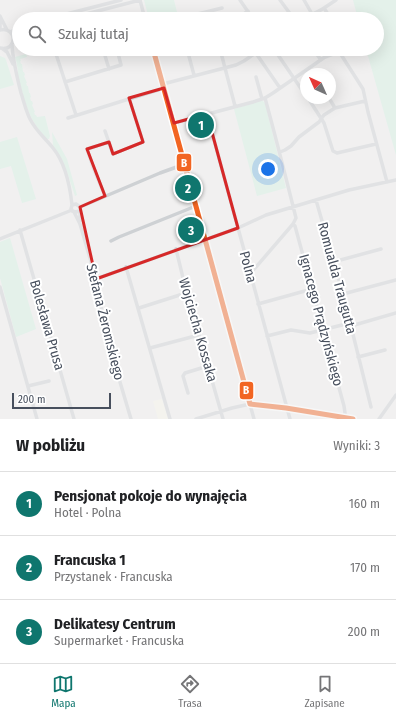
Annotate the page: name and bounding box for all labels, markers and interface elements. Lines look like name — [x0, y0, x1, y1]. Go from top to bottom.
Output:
search box — [12, 12, 384, 56]
icon: search — [26, 23, 48, 45]
text: Szukaj tutaj — [58, 25, 129, 43]
north arrow — [300, 68, 336, 104]
pin: 1 — [188, 110, 214, 140]
line badge: B — [176, 153, 192, 172]
text: B — [181, 157, 187, 170]
your location — [258, 159, 278, 179]
pin: 2 — [175, 173, 201, 203]
pin: 3 — [178, 215, 204, 245]
street label: Romualda Traugutta — [314, 220, 360, 336]
street label: Polna — [236, 249, 260, 285]
street label: Ignacego Prądzyńskiego — [295, 252, 347, 388]
street label: Stefana Żeromskiego — [82, 262, 128, 382]
street label: Wojciecha Kossaka — [175, 276, 221, 384]
street label: Bolesława Prusa — [26, 278, 68, 372]
line badge: B — [239, 381, 254, 400]
text: B — [243, 384, 249, 397]
scale bar — [12, 391, 111, 410]
text: 200 m — [18, 393, 45, 406]
text: W pobliżu — [16, 435, 85, 456]
text: Wyniki: 3 — [333, 438, 380, 453]
text: Pensjonat pokoje do wynajęcia — [54, 487, 247, 505]
text: 1 — [26, 496, 32, 511]
text: 160 m — [349, 496, 380, 511]
text: Hotel · Polna — [54, 505, 121, 520]
text: Francuska 1 — [54, 551, 126, 569]
text: 2 — [26, 560, 32, 575]
text: 170 m — [350, 560, 380, 575]
text: Przystanek · Francuska — [54, 569, 173, 584]
text: Delikatesy Centrum — [54, 615, 176, 633]
text: 3 — [26, 624, 32, 639]
text: 200 m — [348, 624, 380, 639]
text: Supermarket · Francuska — [54, 633, 184, 648]
tab: Mapa — [51, 673, 76, 710]
tab: Trasa — [178, 673, 202, 710]
tab: Zapisane — [304, 673, 345, 710]

